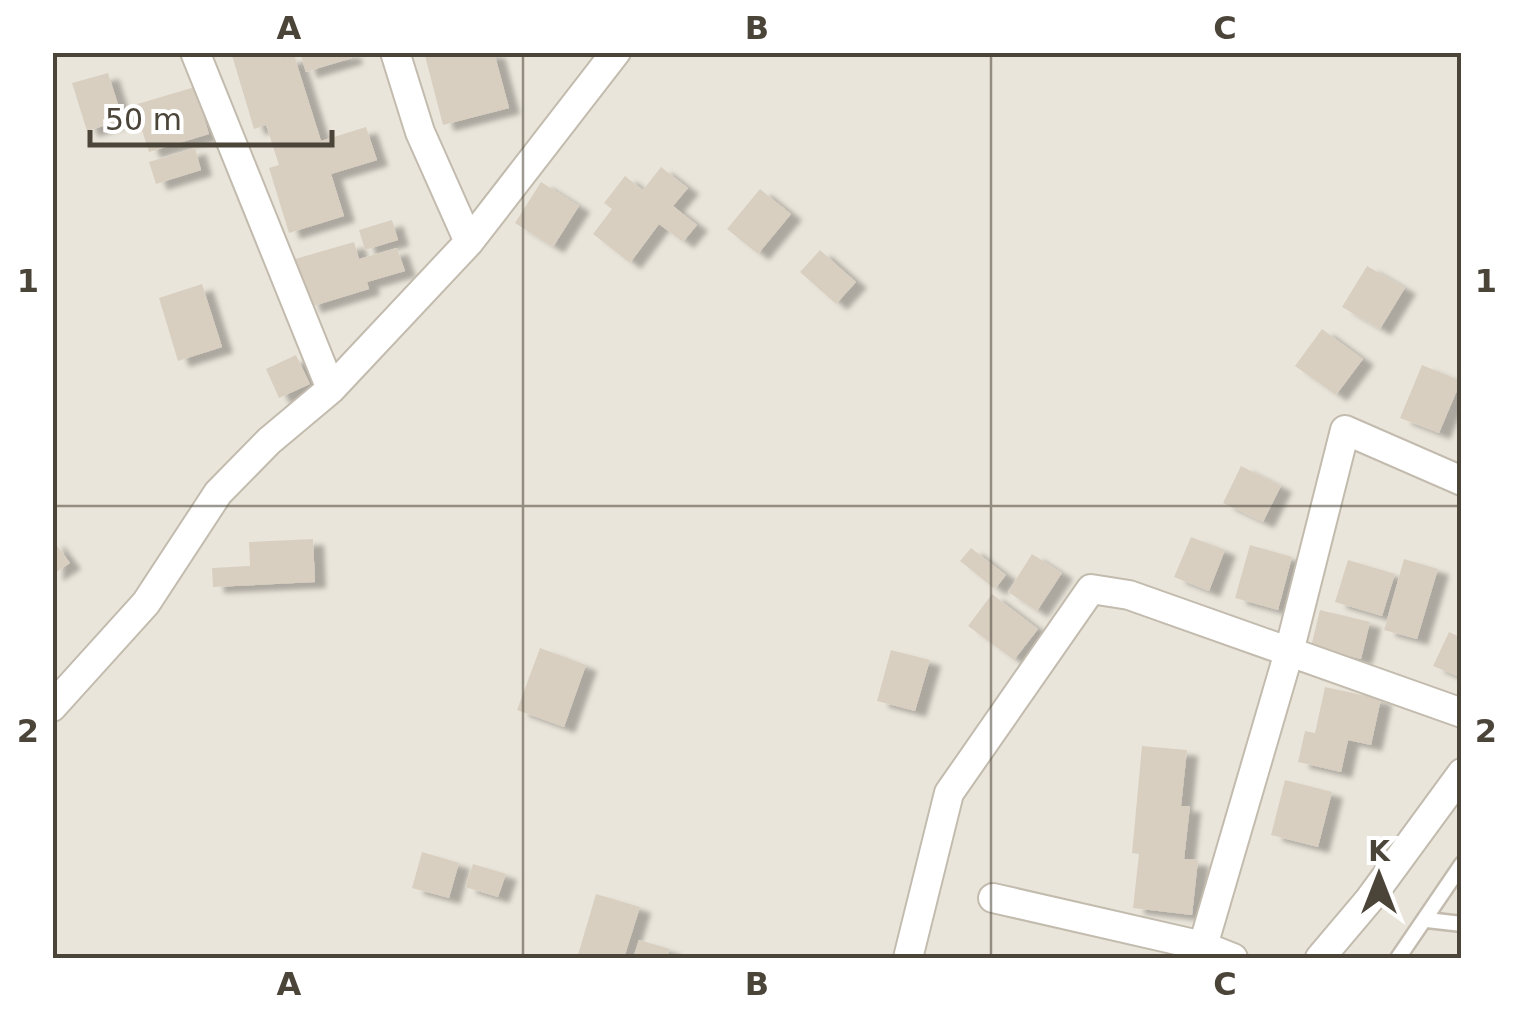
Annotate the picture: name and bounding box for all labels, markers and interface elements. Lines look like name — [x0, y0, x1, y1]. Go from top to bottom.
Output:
text: A — [277, 9, 302, 47]
text: B — [745, 9, 769, 47]
text: C — [1213, 9, 1237, 47]
scale bar — [90, 85, 332, 147]
text: 50 m — [105, 102, 182, 137]
text: 1 — [17, 262, 39, 300]
text: 1 — [1475, 262, 1497, 300]
text: 2 — [17, 712, 39, 750]
text: 2 — [1475, 712, 1497, 750]
north arrow — [1329, 826, 1429, 926]
text: K — [1368, 835, 1391, 868]
text: A — [277, 965, 302, 1003]
text: B — [745, 965, 769, 1003]
text: C — [1213, 965, 1237, 1003]

